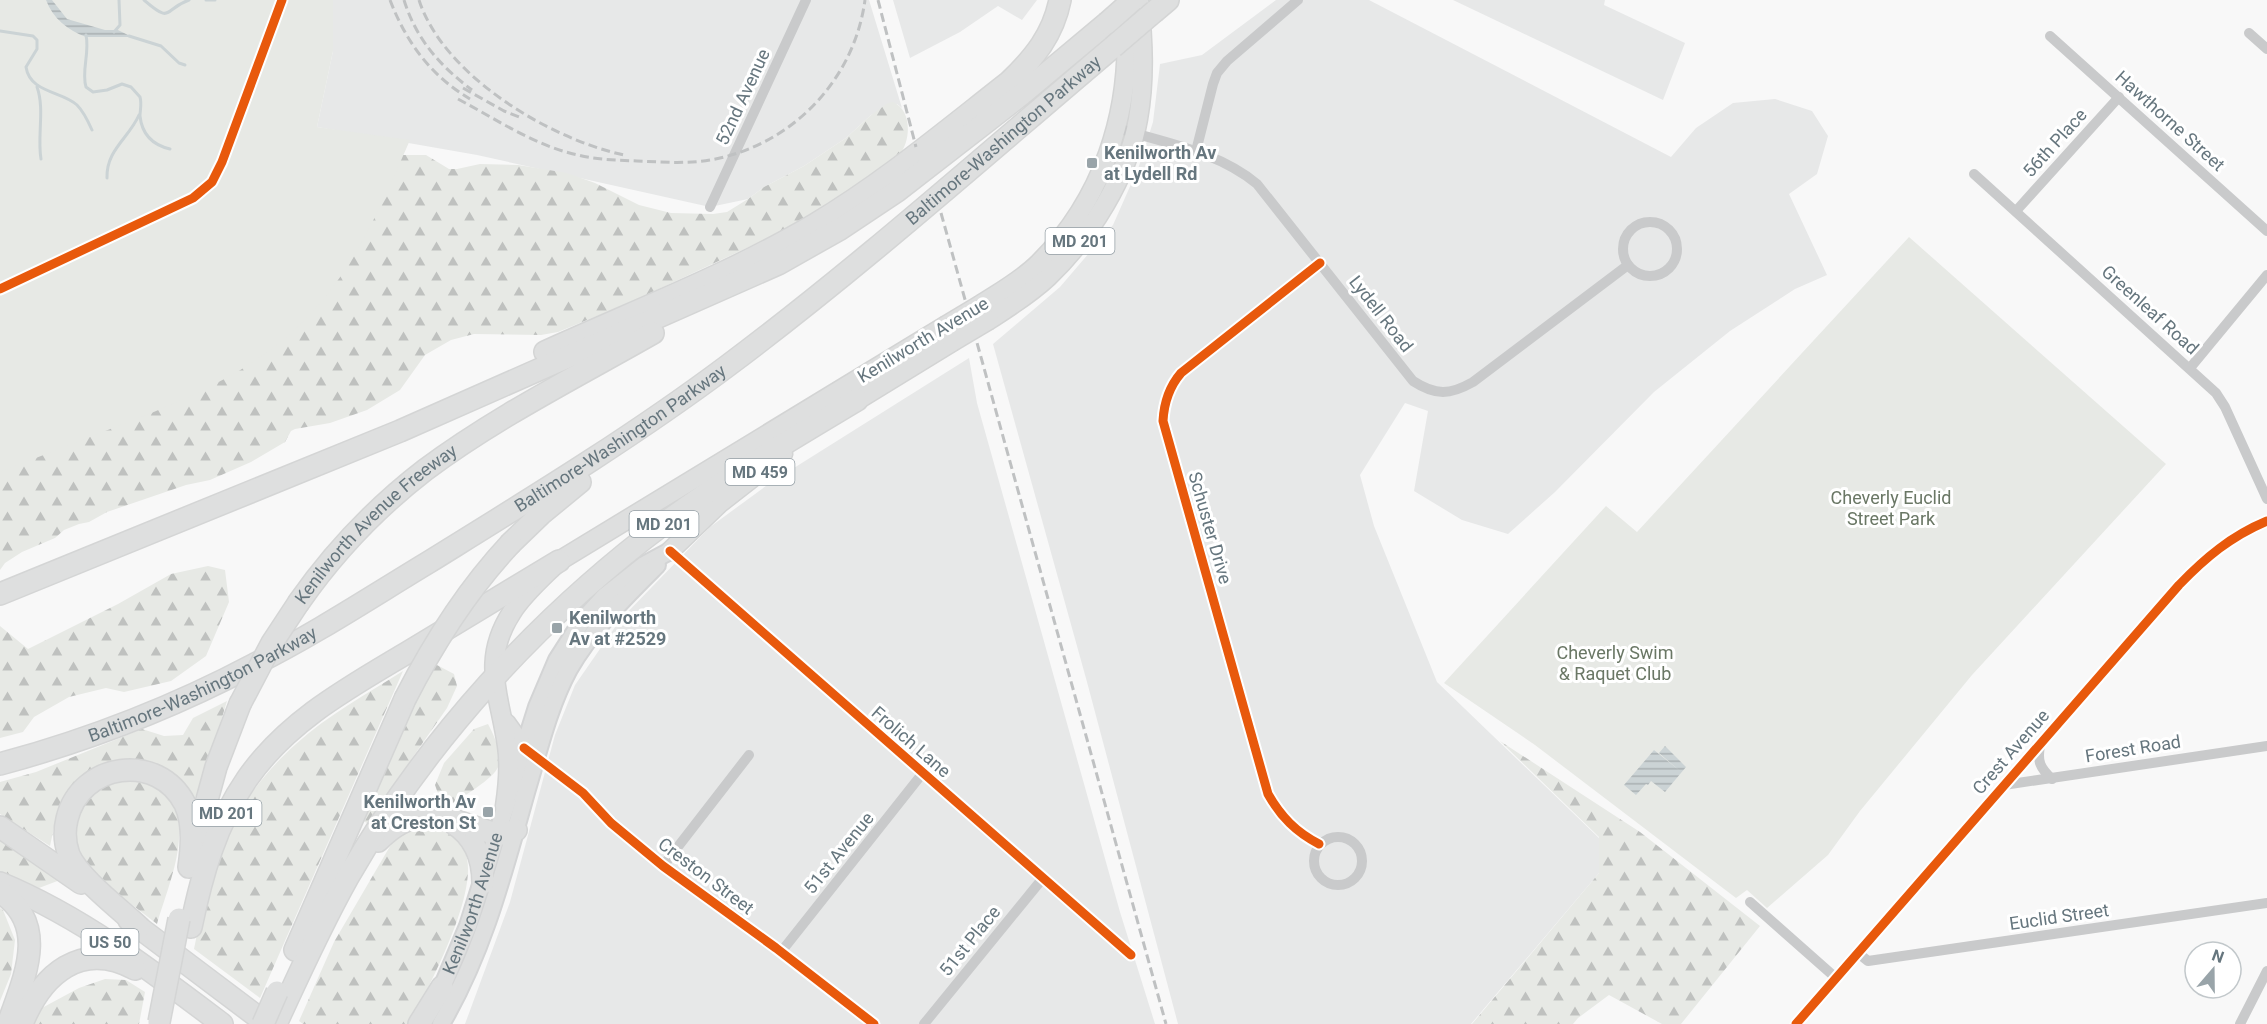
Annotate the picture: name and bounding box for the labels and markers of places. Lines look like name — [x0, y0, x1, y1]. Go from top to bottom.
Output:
place label: Kenilworth Av at Lydell Rd — [1104, 142, 1216, 184]
marker: Kenilworth Av at Lydell Rd — [1085, 156, 1099, 170]
place label: Kenilworth Av at #2529 — [569, 607, 666, 649]
marker: Kenilworth Av at #2529 — [550, 621, 564, 635]
place label: Kenilworth Av at Creston St — [364, 791, 476, 833]
marker: Kenilworth Av at Creston St — [481, 805, 495, 819]

